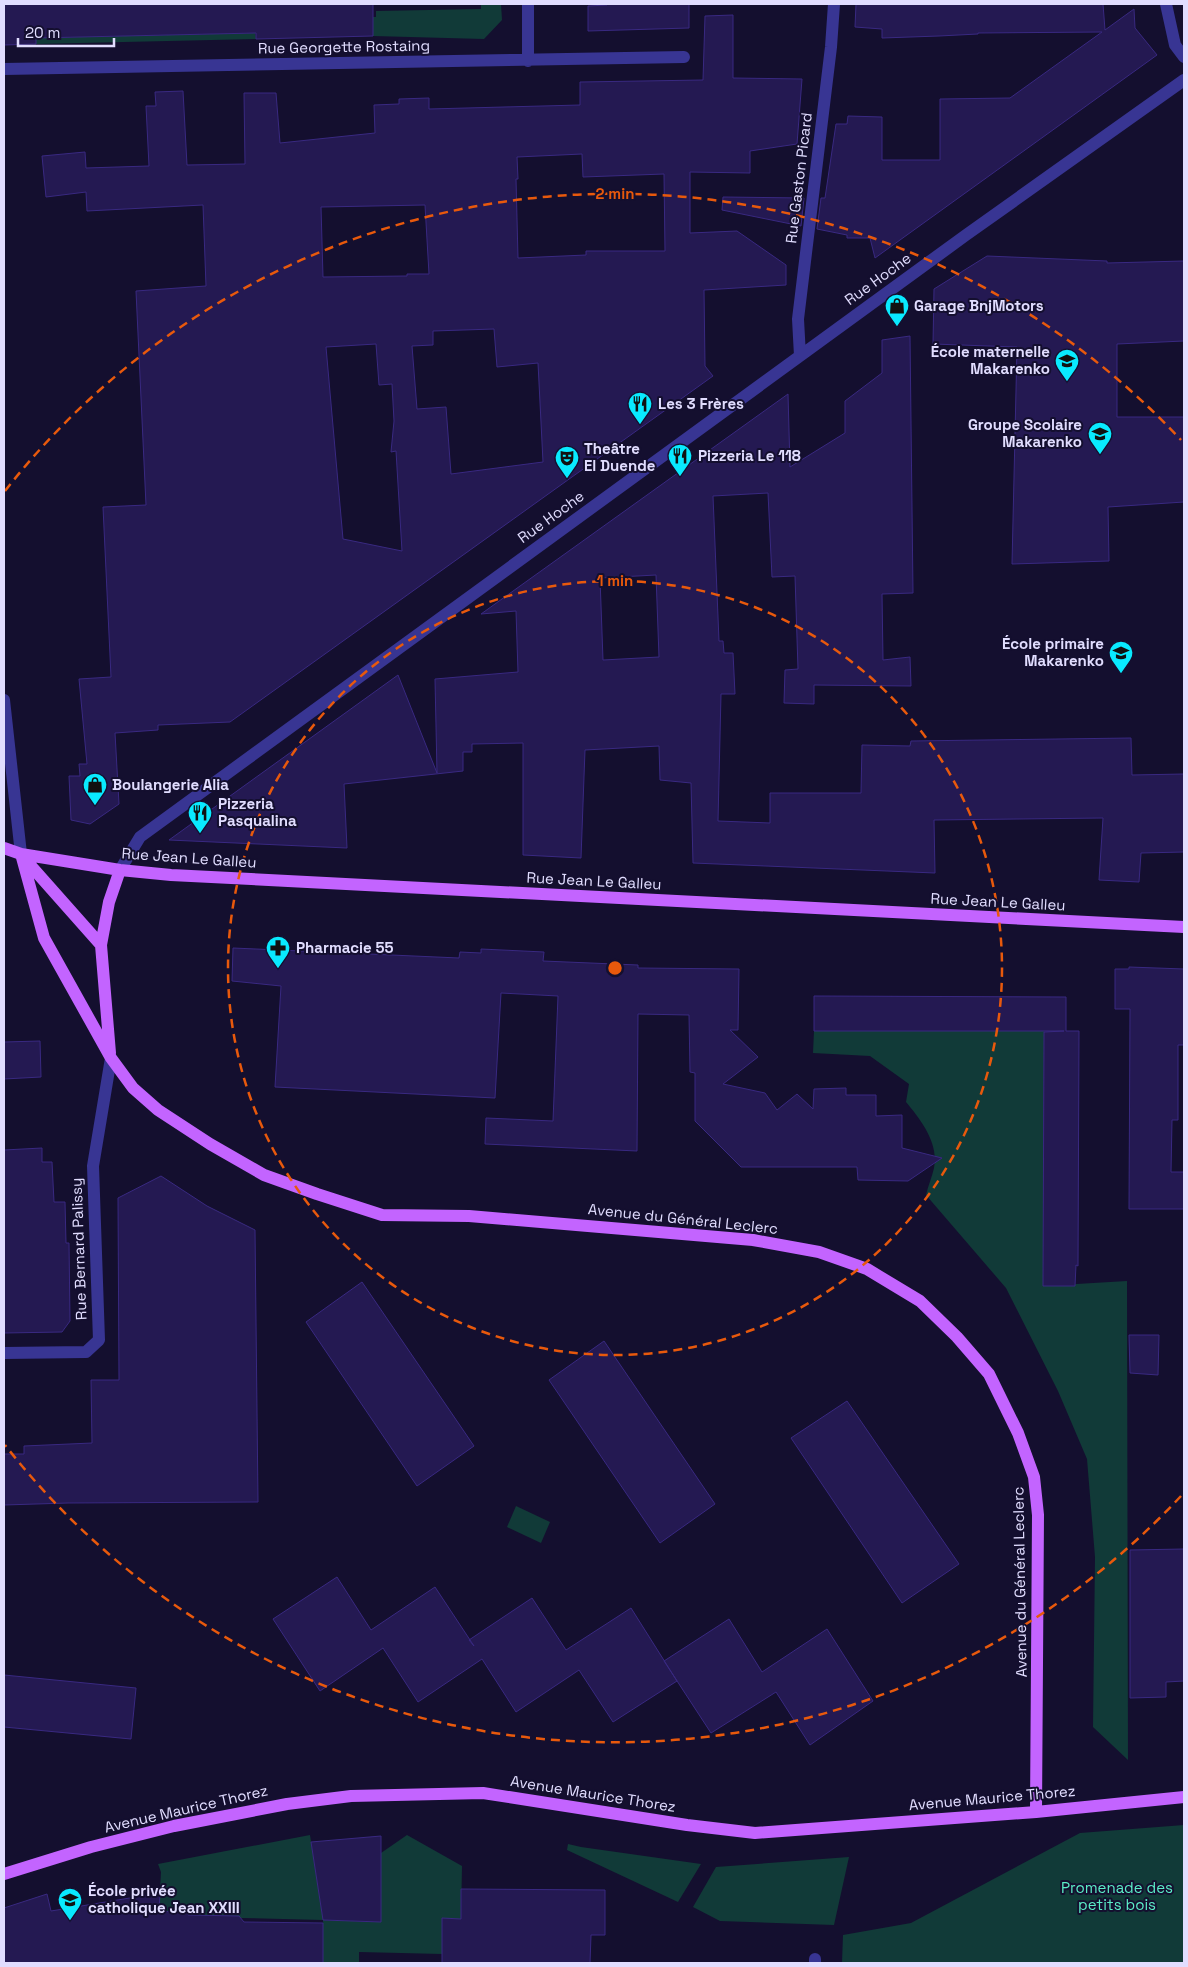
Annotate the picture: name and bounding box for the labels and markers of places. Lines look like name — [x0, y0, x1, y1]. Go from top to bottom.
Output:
shop icon: Garage BnjMotors — [884, 293, 910, 327]
place label: Garage BnjMotors — [914, 296, 1044, 315]
place label: École maternelle Makarenko — [931, 342, 1050, 378]
school or university icon: École maternelle Makarenko — [1054, 348, 1080, 382]
restaurant icon: Les 3 Frères — [627, 391, 653, 425]
place label: Les 3 Frères — [658, 394, 744, 413]
place label: Groupe Scolaire Makarenko — [968, 415, 1082, 451]
school or university icon: Groupe Scolaire Makarenko — [1087, 421, 1113, 455]
place label: Theâtre El Duende — [584, 439, 656, 475]
restaurant icon: Pizzeria Le 118 — [667, 443, 693, 477]
theatre icon: Theâtre El Duende — [554, 445, 580, 479]
place label: Pizzeria Le 118 — [698, 446, 801, 465]
place label: École primaire Makarenko — [1002, 634, 1104, 670]
school or university icon: École primaire Makarenko — [1108, 640, 1134, 674]
shop icon: Boulangerie Alia — [82, 772, 108, 806]
place label: Boulangerie Alia — [112, 775, 229, 794]
place label: Pizzeria Pasqualina — [218, 794, 297, 830]
restaurant icon: Pizzeria Pasqualina — [187, 800, 213, 834]
pharmacy icon: Pharmacie 55 — [265, 935, 291, 969]
place label: Pharmacie 55 — [296, 938, 394, 957]
centre of rings — [606, 959, 624, 977]
place label: École privée catholique Jean XXIII — [88, 1881, 240, 1917]
school or university icon: École privée catholique Jean XXIII — [57, 1887, 83, 1921]

